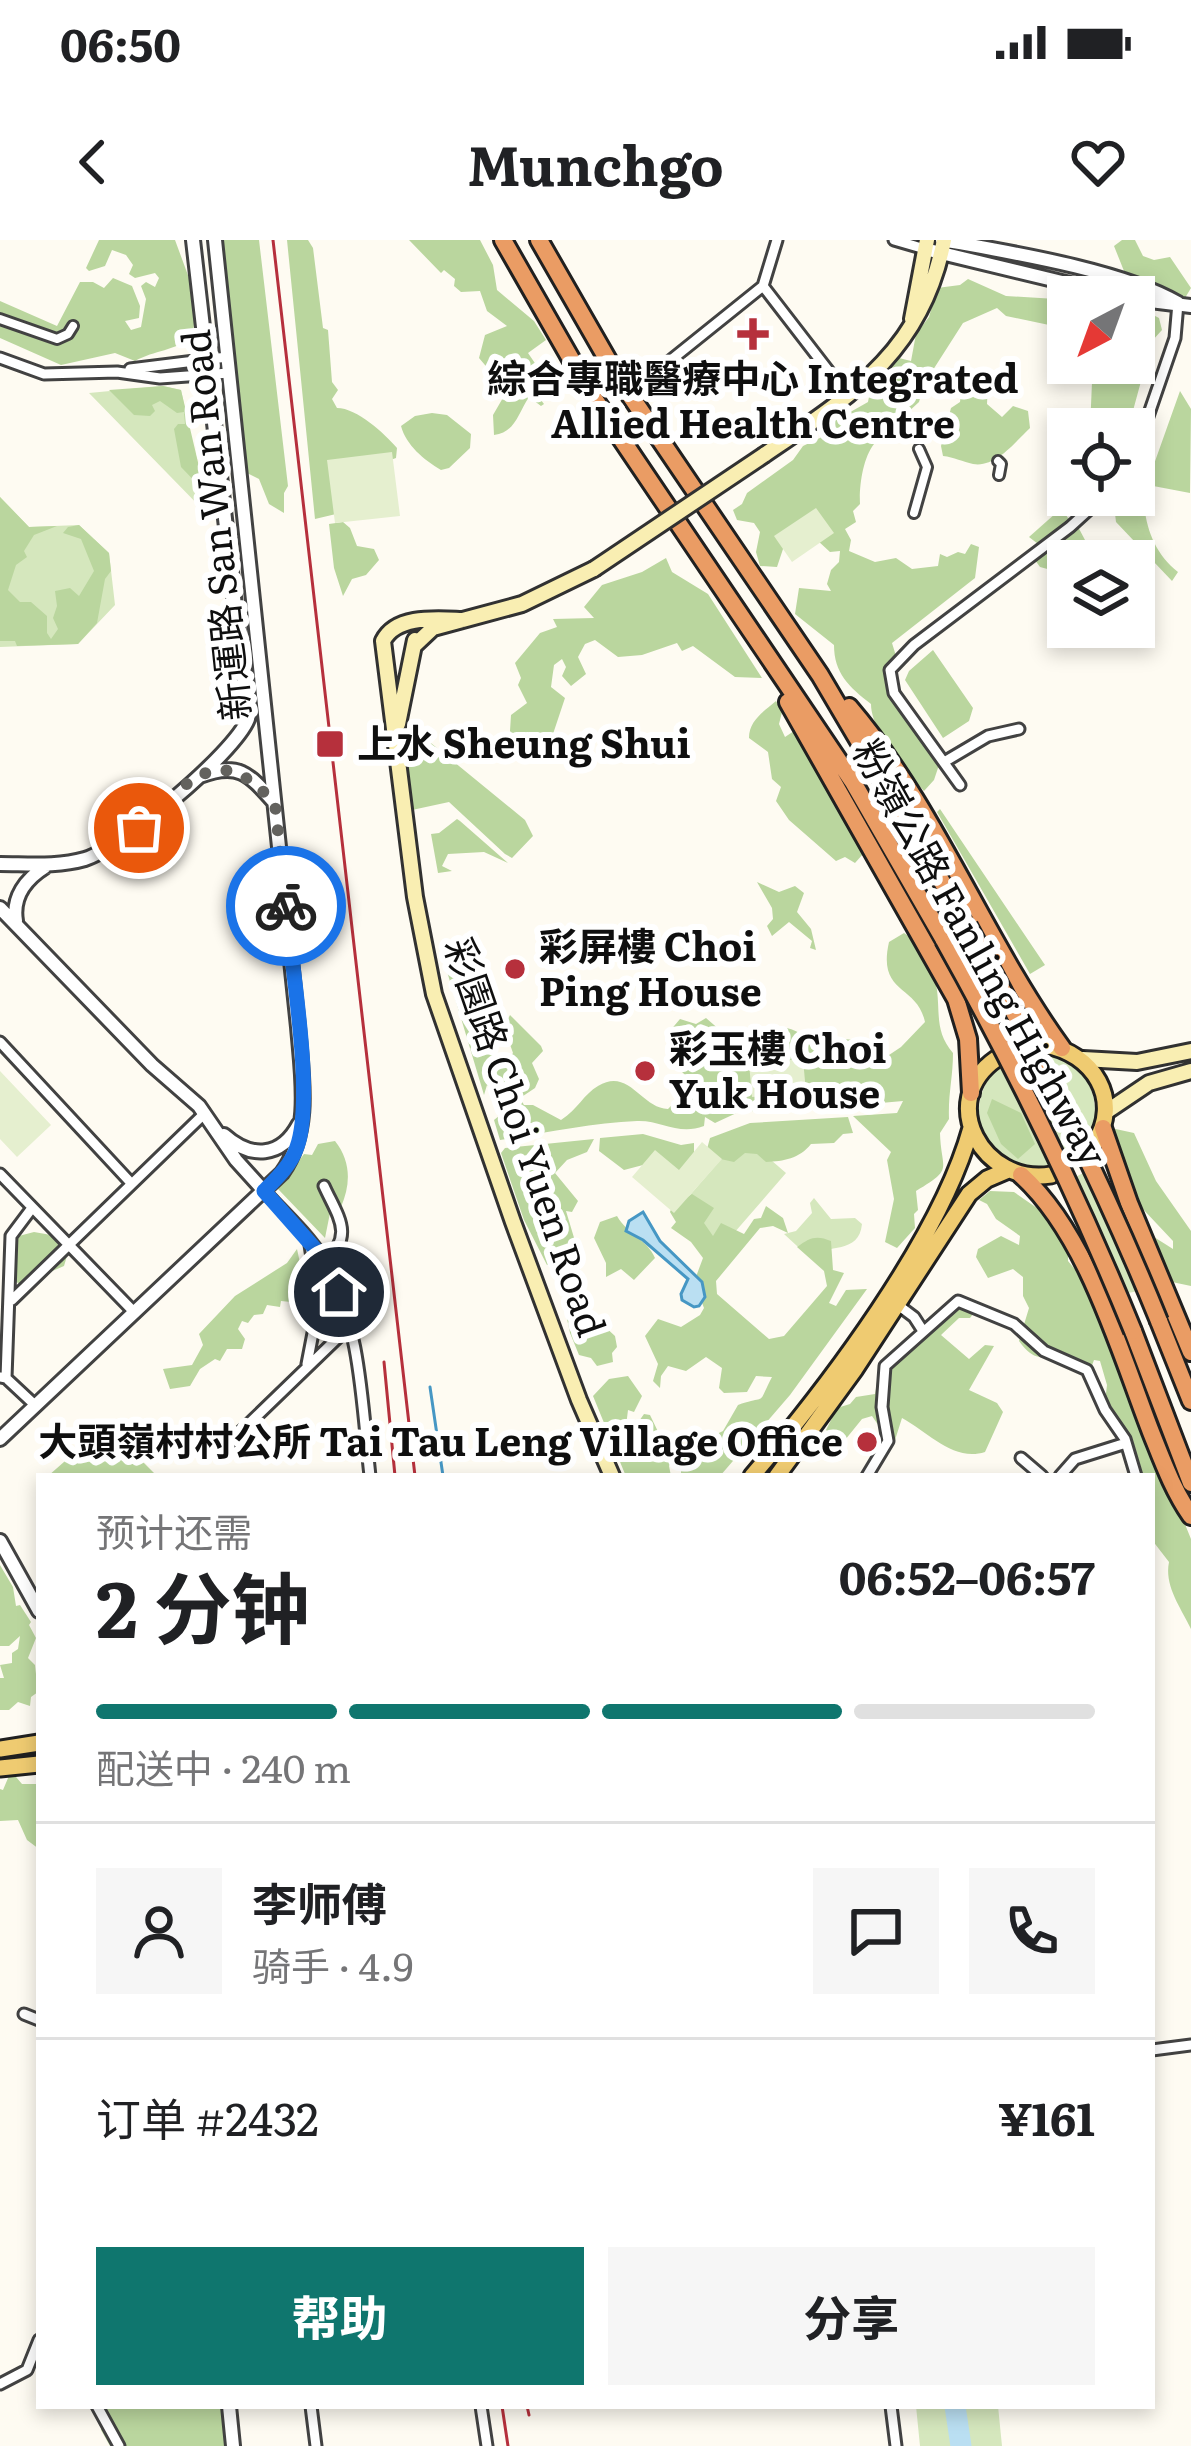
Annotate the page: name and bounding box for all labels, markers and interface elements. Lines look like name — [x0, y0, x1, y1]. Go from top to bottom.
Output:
text: 06:50 — [60, 9, 181, 76]
text: Munchgo — [467, 122, 724, 203]
icon: back — [60, 129, 126, 195]
icon: heart — [1065, 129, 1131, 195]
north arrow — [1047, 276, 1155, 384]
map controls — [1047, 276, 1155, 648]
marker: 綜合專職醫療中心 Integrated Allied Health Centre — [737, 318, 769, 350]
street label: 新運路 San Wan Road — [164, 327, 262, 724]
place label: 綜合專職醫療中心 Integrated Allied Health Centre — [487, 347, 1019, 450]
button: locate — [1047, 408, 1155, 516]
button: layers — [1047, 540, 1155, 648]
place label: 上水 Sheung Shui — [357, 712, 691, 770]
marker: 上水 Sheung Shui — [314, 728, 346, 760]
street label: 粉嶺公路 Fanling Highway — [841, 728, 1125, 1176]
pin — [88, 777, 190, 879]
icon: bag — [106, 795, 172, 861]
courier — [226, 846, 346, 966]
icon: bike — [253, 873, 319, 939]
place label: 彩屏樓 Choi Ping House — [539, 915, 762, 1018]
street label: 彩園路 Choi Yuen Road — [432, 929, 623, 1343]
marker: 彩屏樓 Choi Ping House — [502, 956, 528, 982]
place label: 彩玉樓 Choi Yuk House — [669, 1017, 887, 1120]
marker: 彩玉樓 Choi Yuk House — [632, 1058, 658, 1084]
pin — [288, 1241, 390, 1343]
icon: home — [306, 1259, 372, 1325]
place label: 大頭嶺村村公所 Tai Tau Leng Village Office — [38, 1410, 843, 1468]
marker: 大頭嶺村村公所 Tai Tau Leng Village Office — [854, 1429, 880, 1455]
text: 预计还需 — [96, 1501, 252, 1559]
text: 06:52–06:57 — [839, 1542, 1095, 1609]
text: 2 分钟 — [96, 1546, 310, 1662]
text: 配送中 · 240 m — [96, 1737, 351, 1795]
button: person — [96, 1868, 222, 1994]
text: 李师傅 — [252, 1868, 387, 1935]
button: chat — [813, 1868, 939, 1994]
button: phone — [969, 1868, 1095, 1994]
text: 骑手 · 4.9 — [252, 1935, 413, 1993]
text: 订单 #2432 — [96, 2083, 319, 2150]
text: ¥161 — [998, 2083, 1095, 2150]
button: 帮助 — [96, 2247, 584, 2385]
button: 分享 — [608, 2247, 1095, 2385]

